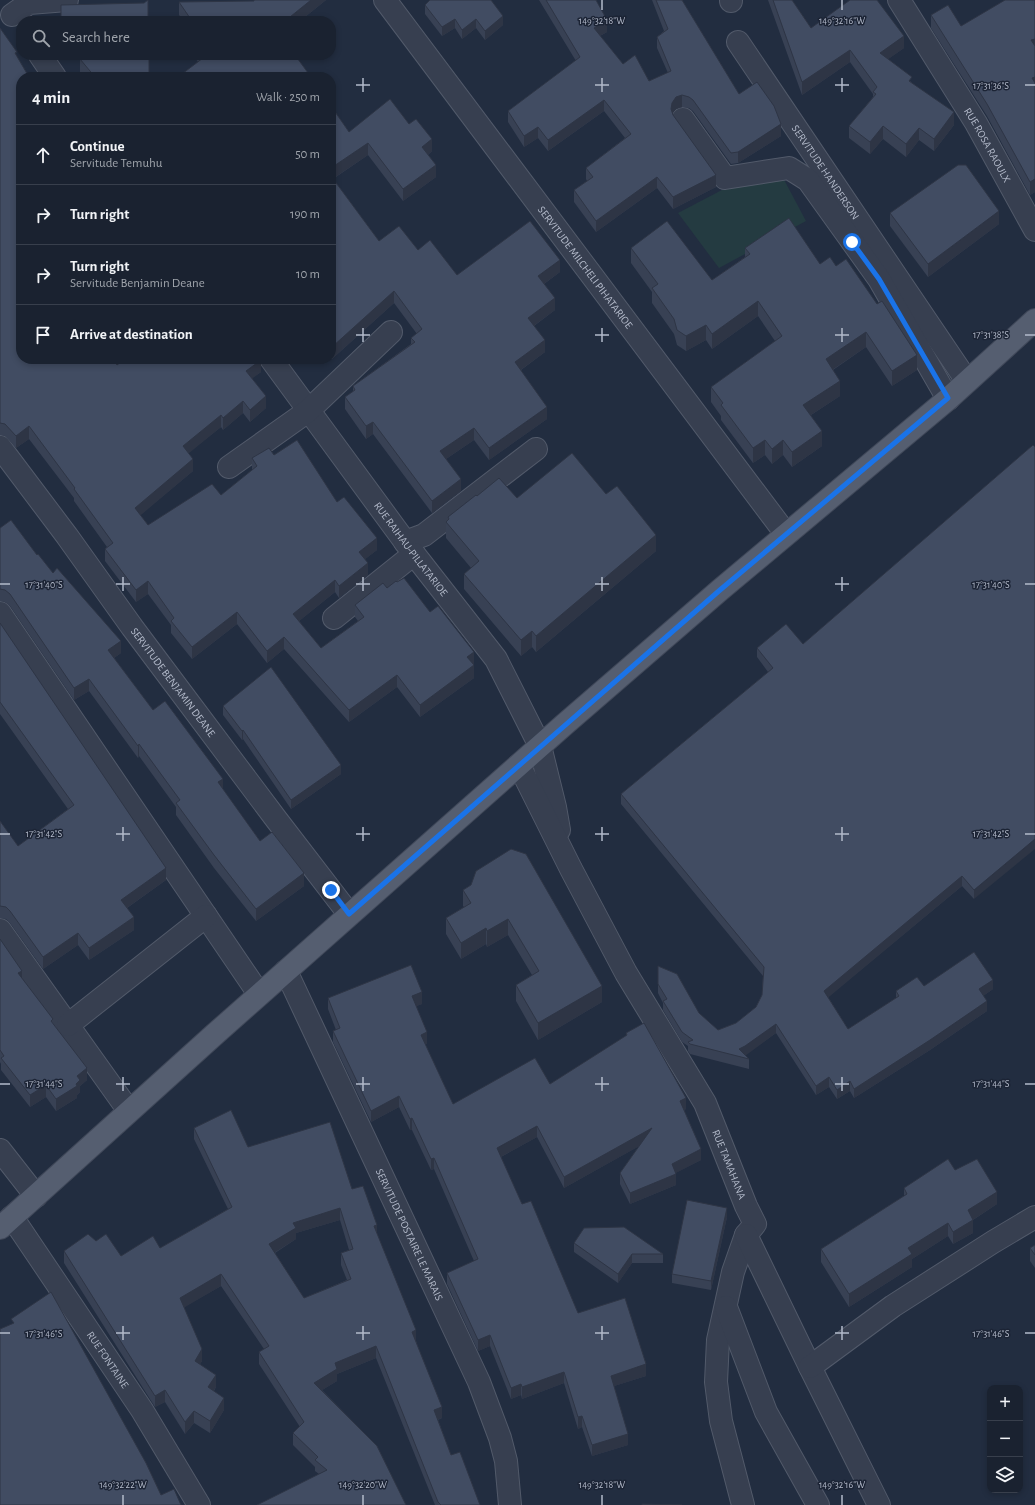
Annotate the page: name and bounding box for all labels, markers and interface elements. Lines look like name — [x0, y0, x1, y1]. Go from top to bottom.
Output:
search box — [16, 16, 336, 60]
text: 149°32'18"W — [579, 16, 625, 26]
text: 149°32'16"W — [819, 16, 865, 26]
icon: search — [30, 27, 52, 49]
text: Search here — [62, 30, 130, 45]
text: 17°31'36"S — [973, 81, 1009, 91]
text: 4 min — [32, 89, 70, 106]
text: Walk · 250 m — [256, 91, 320, 104]
street label: RUE ROSA RAOULX — [962, 106, 1013, 184]
street label: SERVITUDE HANDERSON — [790, 123, 862, 221]
text: Continue — [70, 139, 125, 154]
icon: ahead — [32, 144, 54, 166]
text: 50 m — [295, 148, 320, 161]
text: Servitude Temuhu — [70, 157, 162, 170]
icon: right — [32, 204, 54, 226]
street label: SERVITUDE MILCHELI PIHATARIOE — [536, 204, 635, 331]
text: Turn right — [70, 207, 129, 222]
text: 190 m — [290, 208, 320, 221]
route start — [843, 233, 861, 251]
text: Turn right — [70, 259, 129, 274]
icon: right — [32, 264, 54, 286]
text: 10 m — [296, 268, 320, 281]
text: Servitude Benjamin Deane — [70, 277, 205, 290]
icon: arrive — [32, 324, 54, 346]
text: Arrive at destination — [70, 327, 193, 342]
text: 17°31'38"S — [973, 330, 1009, 340]
street label: RUE RAIHAU-PILLATARIOE — [372, 500, 450, 599]
text: 17°31'40"S — [25, 580, 63, 590]
text: 17°31'40"S — [972, 580, 1010, 590]
street label: SERVITUDE BENJAMIN DEANE — [129, 625, 218, 739]
text: 17°31'42"S — [26, 829, 63, 839]
text: 17°31'42"S — [973, 829, 1010, 839]
route end — [322, 881, 340, 899]
text: 17°31'44"S — [26, 1079, 63, 1089]
text: 17°31'44"S — [973, 1079, 1010, 1089]
street label: RUE TAMAHANA — [711, 1128, 748, 1201]
street label: SERVITUDE POSTAIRE LE MARAIS — [374, 1167, 445, 1302]
text: 17°31'46"S — [26, 1329, 63, 1339]
street label: RUE FONTAINE — [85, 1329, 131, 1391]
text: 17°31'46"S — [973, 1329, 1010, 1339]
map controls — [987, 1385, 1023, 1493]
button: + — [987, 1385, 1023, 1421]
button: − — [987, 1421, 1023, 1457]
button: layers — [987, 1457, 1023, 1493]
text: 149°32'22"W — [99, 1480, 147, 1490]
text: 149°32'20"W — [339, 1480, 387, 1490]
text: 149°32'18"W — [579, 1480, 625, 1490]
text: 149°32'16"W — [819, 1480, 865, 1490]

